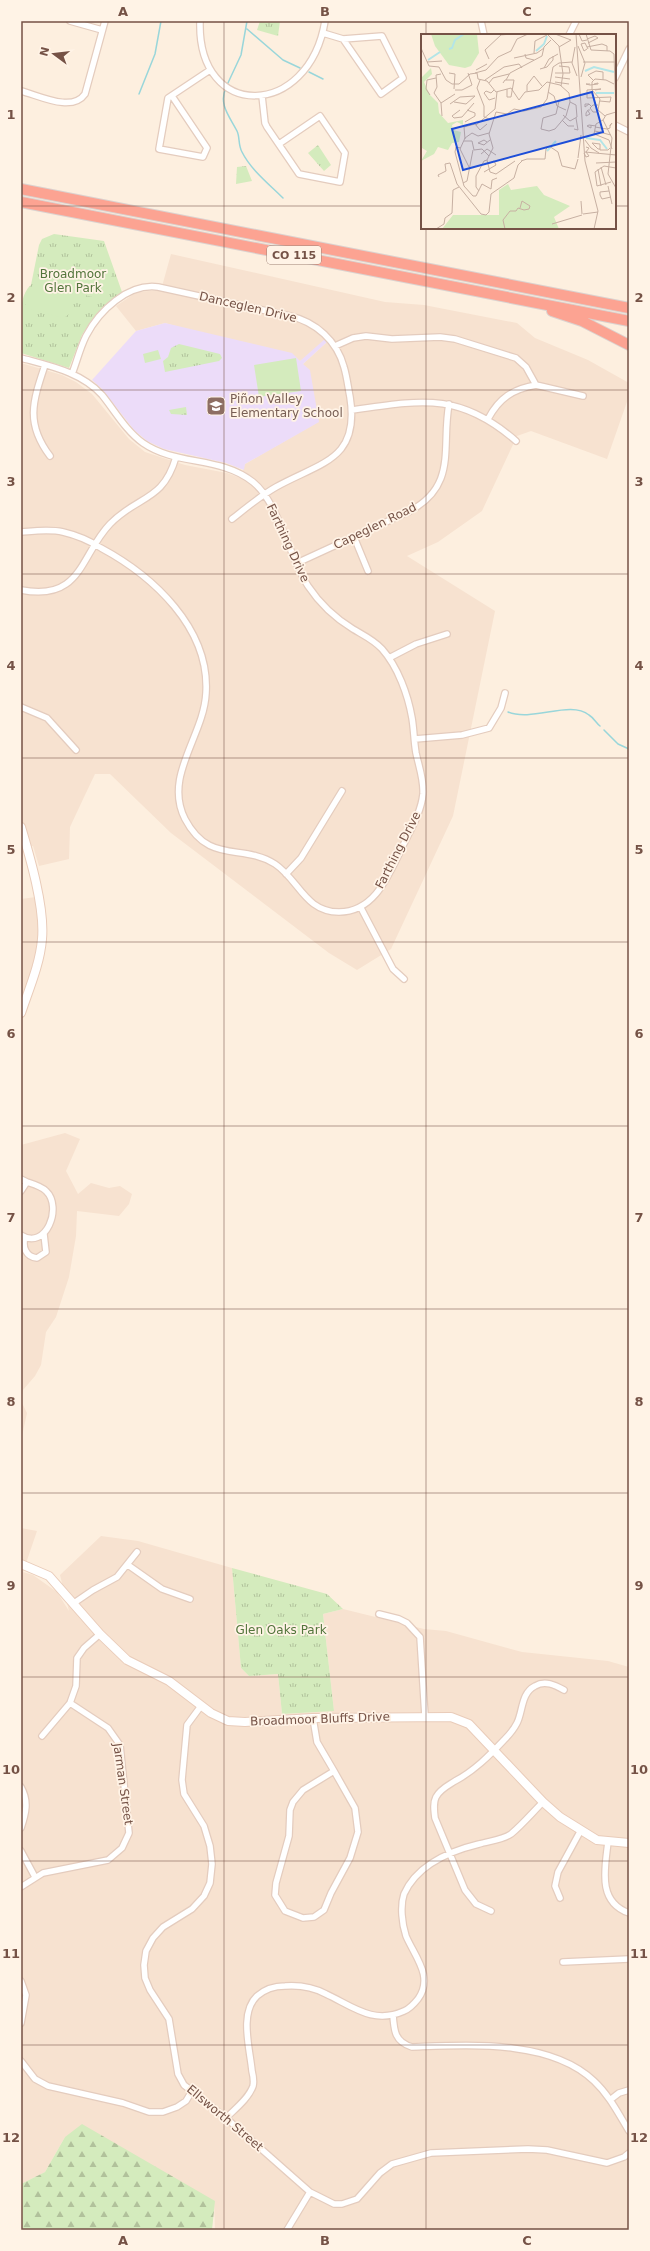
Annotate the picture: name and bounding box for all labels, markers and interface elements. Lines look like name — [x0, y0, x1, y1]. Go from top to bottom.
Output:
text: A — [118, 4, 128, 19]
text: B — [320, 4, 330, 19]
text: C — [522, 4, 532, 19]
north arrow — [34, 34, 74, 74]
inset map — [421, 34, 616, 229]
text: N — [37, 45, 52, 58]
text: 1 — [6, 107, 16, 122]
text: 1 — [634, 107, 644, 122]
road number: CO 115 — [267, 246, 321, 264]
park label: Broadmoor Glen Park — [40, 267, 106, 295]
street label: Danceglen Drive — [198, 289, 298, 325]
text: 2 — [6, 290, 16, 305]
text: 2 — [634, 290, 644, 305]
place label: Piñon Valley Elementary School — [230, 392, 343, 420]
school or university icon: Piñon Valley Elementary School — [205, 395, 227, 417]
text: 3 — [6, 474, 16, 489]
text: 3 — [634, 474, 644, 489]
street label: Capeglen Road — [331, 500, 419, 552]
street label: Farthing Drive — [264, 502, 312, 584]
text: 4 — [6, 658, 16, 673]
text: 4 — [634, 658, 644, 673]
street label: Farthing Drive — [373, 809, 423, 891]
text: 5 — [6, 842, 16, 857]
text: 5 — [634, 842, 644, 857]
text: 6 — [6, 1026, 16, 1041]
text: 6 — [634, 1026, 644, 1041]
text: 7 — [6, 1210, 16, 1225]
text: 7 — [634, 1210, 644, 1225]
text: 8 — [6, 1394, 16, 1409]
text: 8 — [634, 1394, 644, 1409]
text: 9 — [6, 1578, 16, 1593]
text: 9 — [634, 1578, 644, 1593]
park label: Glen Oaks Park — [235, 1623, 327, 1637]
street label: Broadmoor Bluffs Drive — [250, 1710, 390, 1728]
street label: Jarman Street — [110, 1741, 136, 1826]
text: 10 — [2, 1762, 20, 1777]
text: 10 — [630, 1762, 648, 1777]
text: 11 — [2, 1946, 20, 1961]
text: 11 — [630, 1946, 648, 1961]
street label: Ellsworth Street — [184, 2082, 266, 2154]
text: 12 — [2, 2130, 20, 2145]
text: 12 — [630, 2130, 648, 2145]
text: A — [118, 2233, 128, 2248]
text: B — [320, 2233, 330, 2248]
text: C — [522, 2233, 532, 2248]

